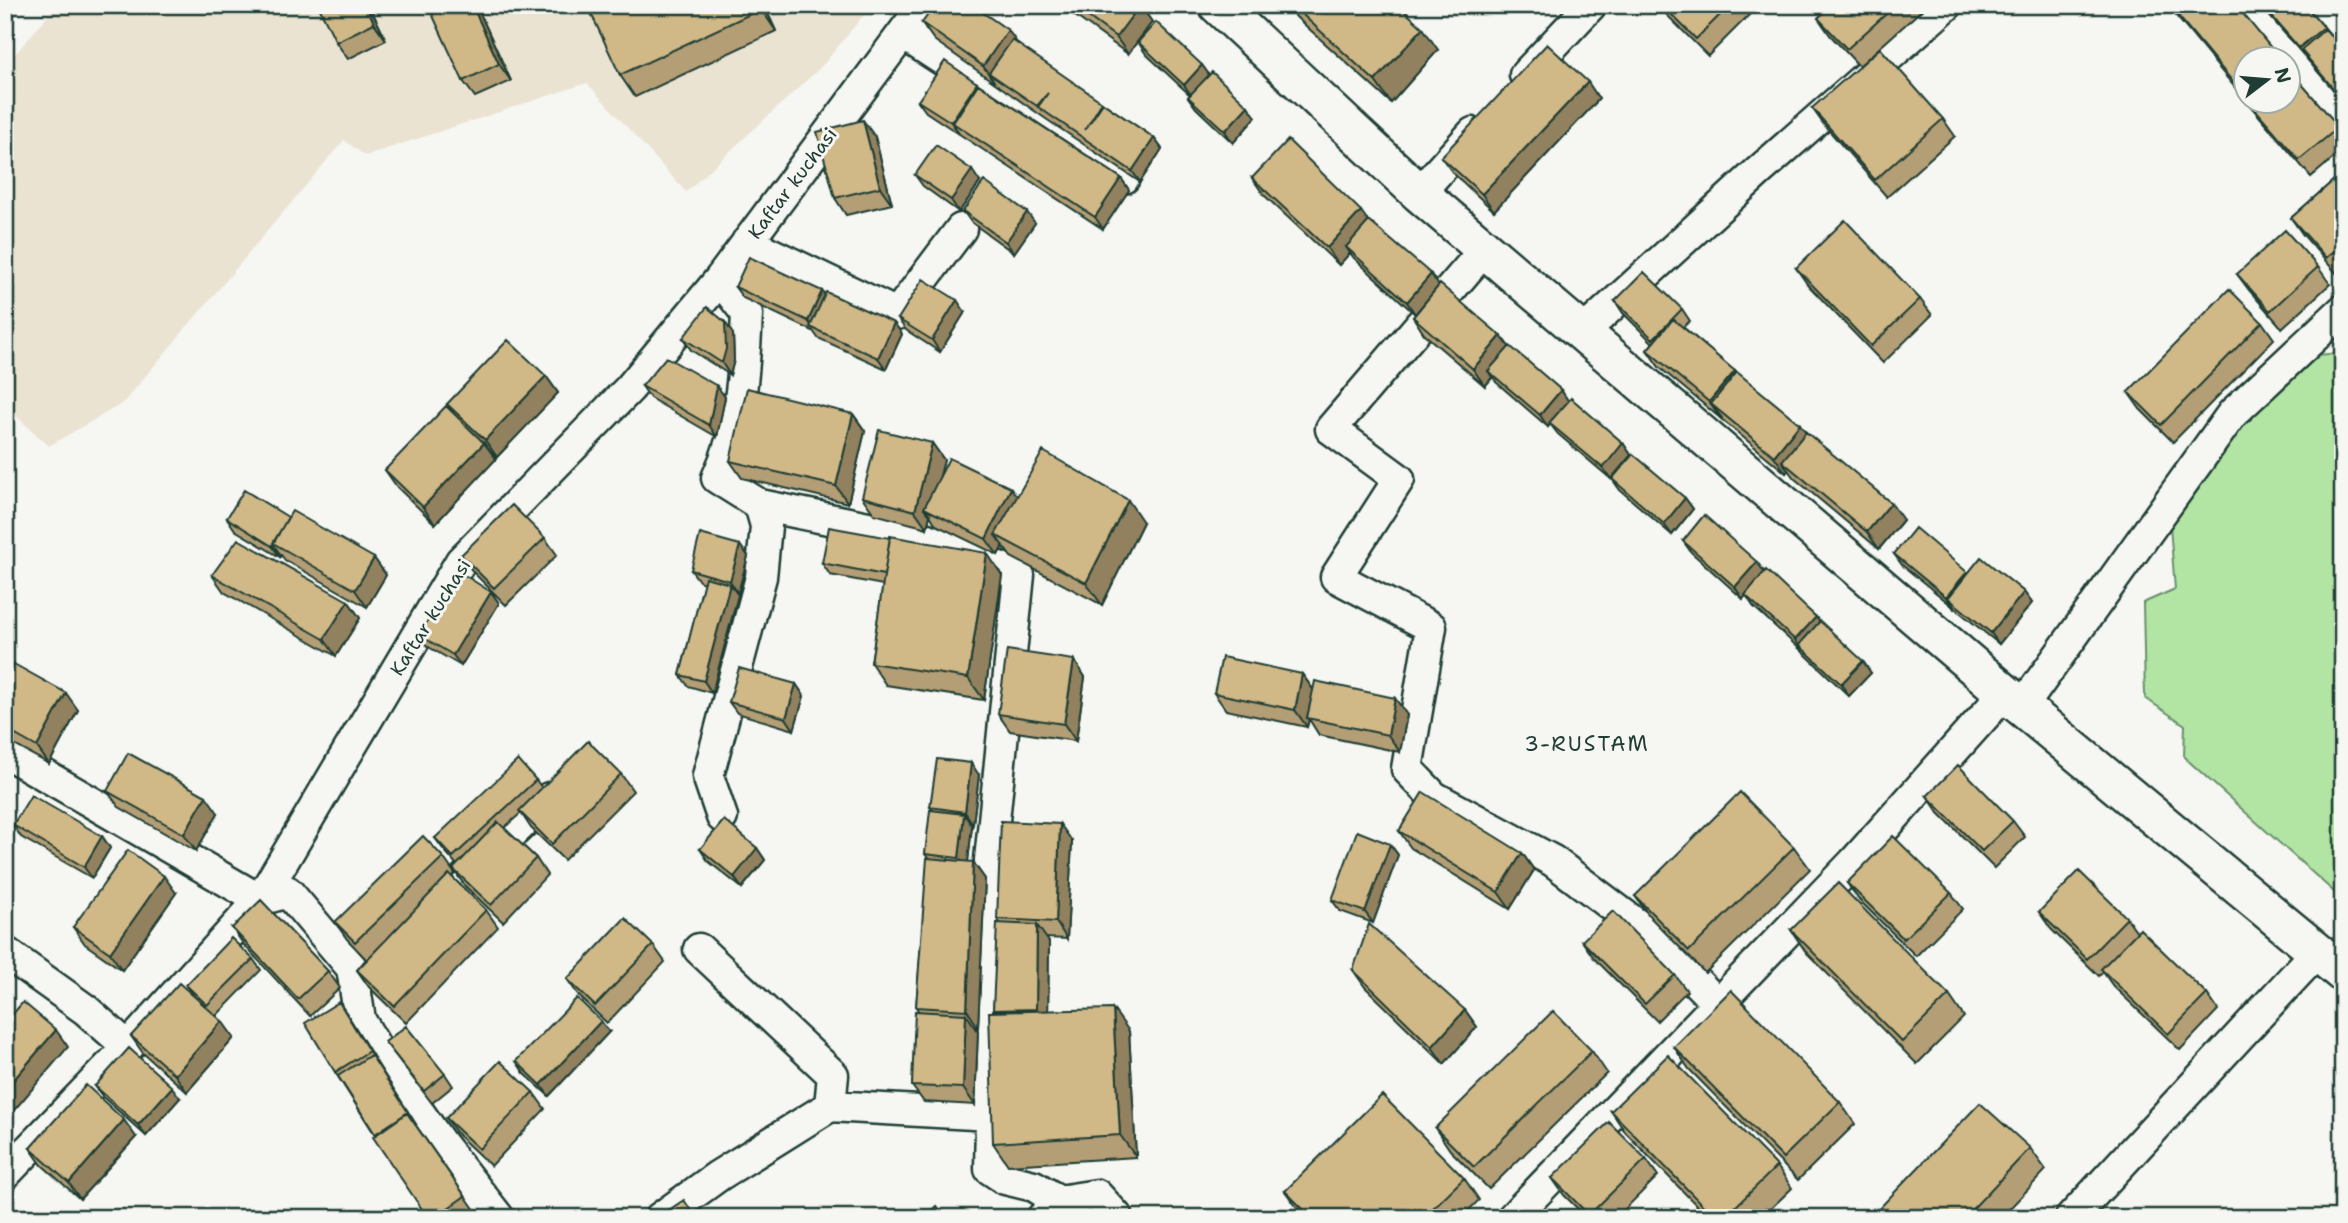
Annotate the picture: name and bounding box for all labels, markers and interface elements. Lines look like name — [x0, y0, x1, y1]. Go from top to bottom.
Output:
north arrow — [2232, 46, 2302, 116]
text: N — [2269, 65, 2297, 86]
street label: Kaftar kuchasi — [742, 123, 843, 244]
street label: Kaftar kuchasi — [384, 554, 476, 680]
district label: 3-RUSTAM — [1524, 730, 1650, 758]

